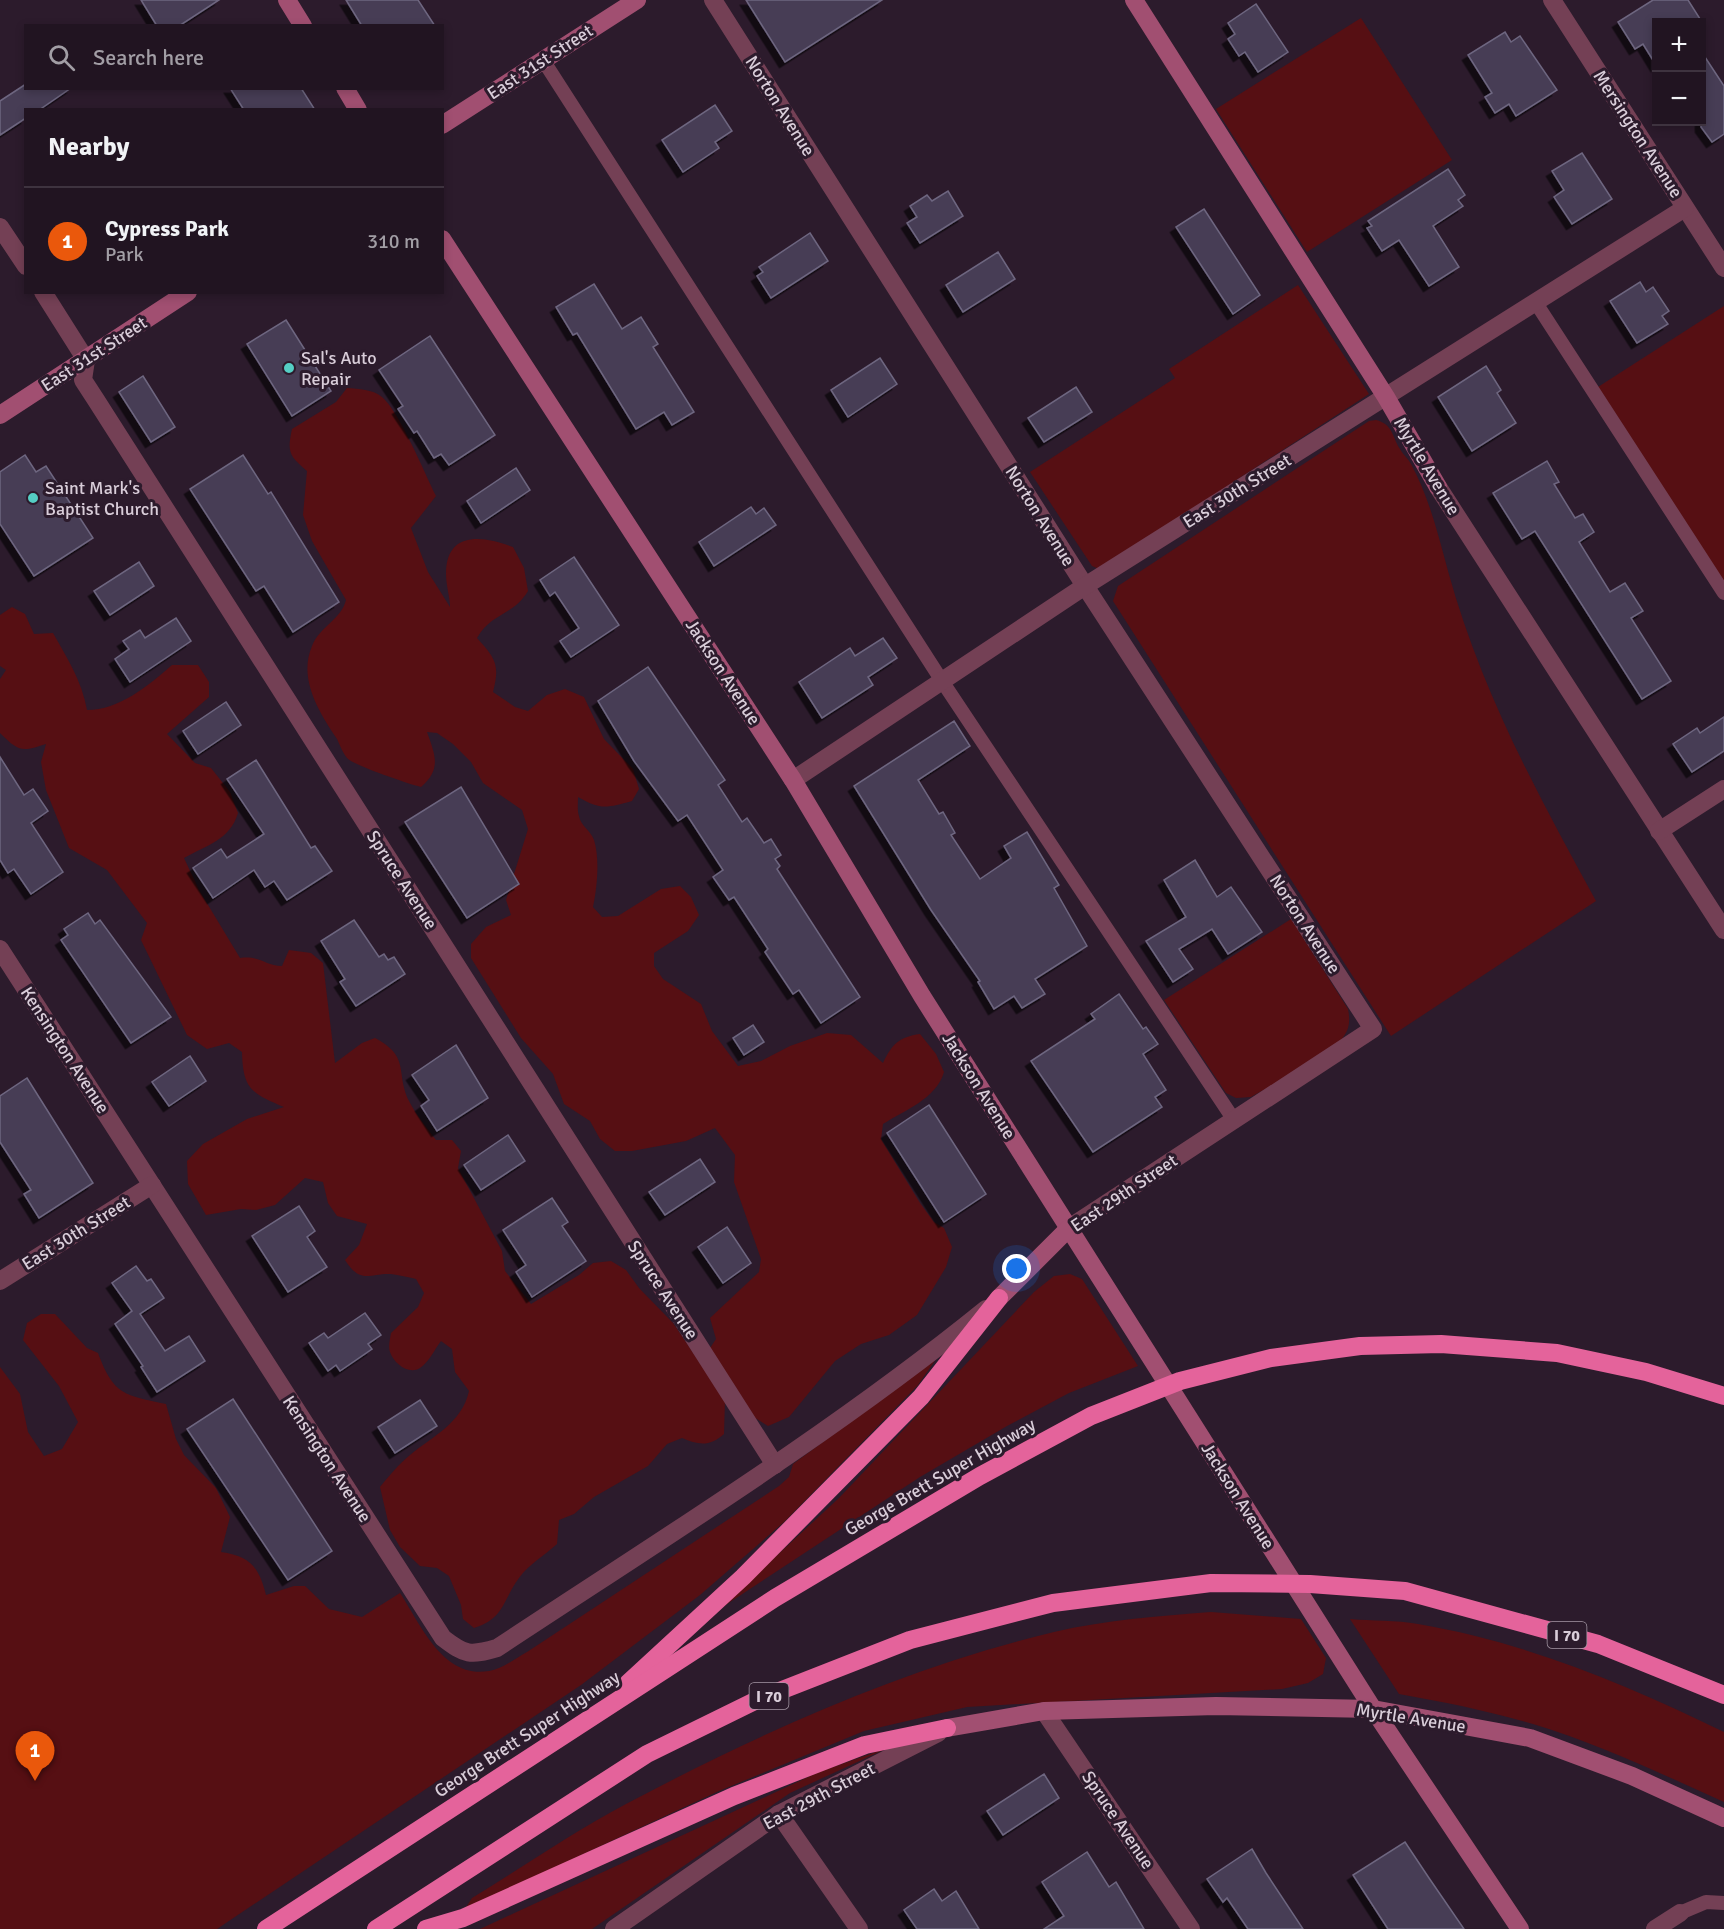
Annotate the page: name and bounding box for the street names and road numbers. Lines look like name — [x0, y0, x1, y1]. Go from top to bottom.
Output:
street label: East 31st Street — [483, 20, 597, 104]
street label: Norton Avenue — [740, 52, 820, 160]
street label: Mersington Avenue — [1589, 66, 1687, 202]
street label: East 31st Street — [37, 312, 151, 396]
street label: Myrtle Avenue — [1389, 413, 1465, 519]
street label: East 30th Street — [1179, 449, 1295, 533]
street label: Norton Avenue — [1000, 462, 1080, 570]
street label: Jackson Avenue — [681, 615, 765, 729]
street label: Spruce Avenue — [362, 826, 442, 934]
street label: Norton Avenue — [1265, 870, 1345, 978]
street label: Kensington Avenue — [16, 982, 114, 1118]
street label: Jackson Avenue — [937, 1029, 1021, 1143]
street label: East 29th Street — [1067, 1149, 1181, 1237]
street label: East 30th Street — [18, 1191, 134, 1275]
street label: Spruce Avenue — [623, 1236, 703, 1344]
street label: Kensington Avenue — [278, 1391, 376, 1527]
street label: George Brett Super Highway — [841, 1413, 1040, 1541]
street label: Jackson Avenue — [1196, 1439, 1280, 1553]
road number: I 70 — [1548, 1622, 1586, 1648]
street label: George Brett Super Highway — [430, 1665, 624, 1802]
road number: I 70 — [750, 1683, 788, 1709]
street label: Myrtle Avenue — [1355, 1698, 1467, 1738]
street label: East 29th Street — [759, 1757, 879, 1835]
street label: Spruce Avenue — [1077, 1767, 1159, 1873]

